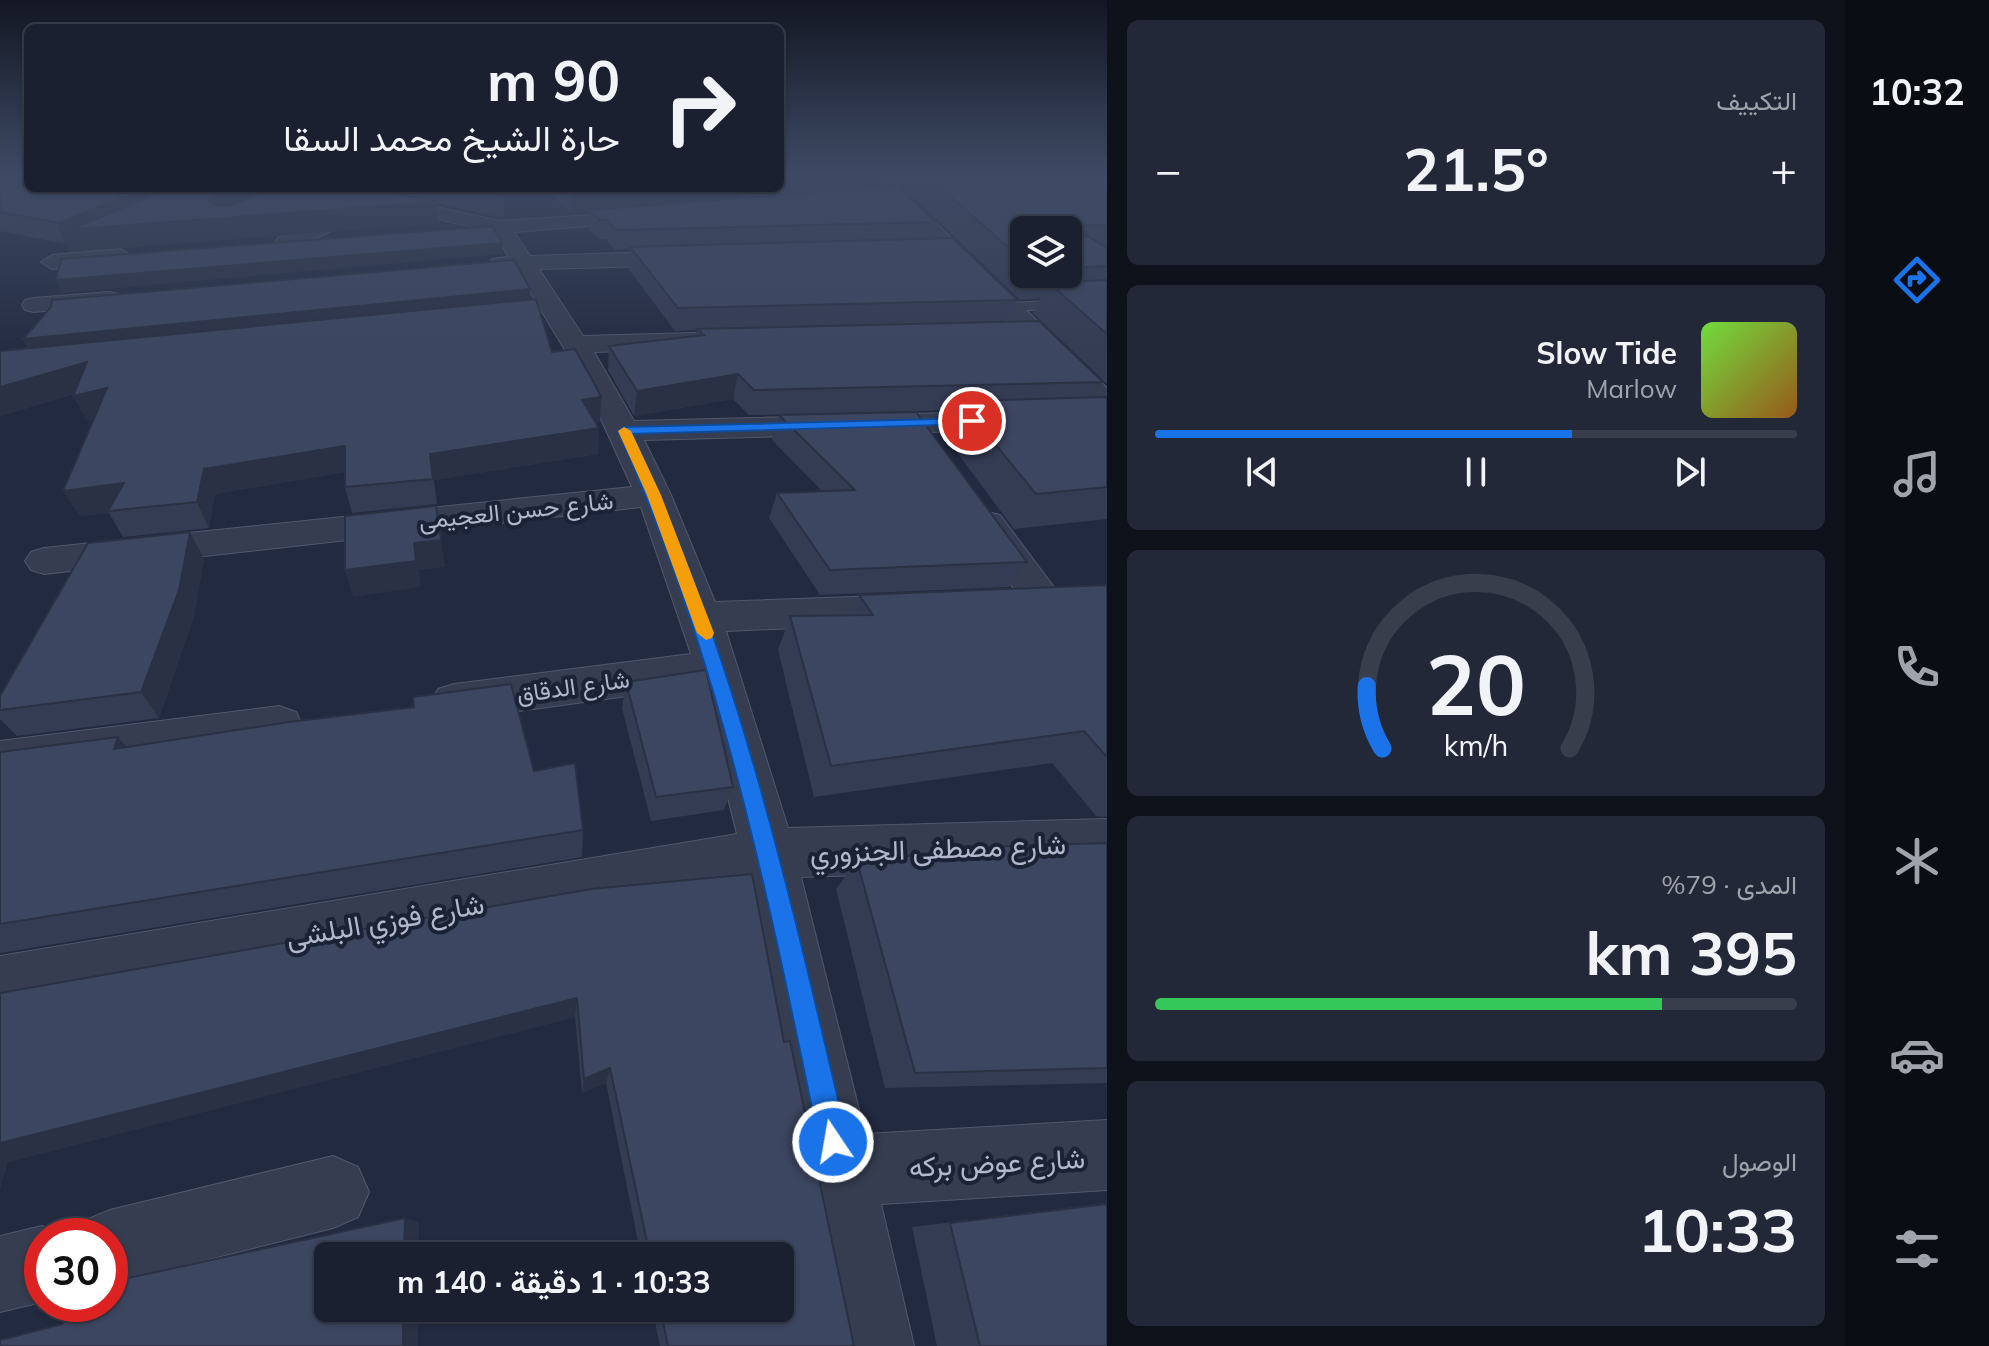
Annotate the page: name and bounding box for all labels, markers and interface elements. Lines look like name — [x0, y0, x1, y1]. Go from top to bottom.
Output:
text: 90 m — [487, 45, 620, 115]
icon: right — [648, 56, 752, 160]
text: 10:32 — [1869, 69, 1965, 114]
text: التكييف — [1716, 84, 1797, 117]
text: حارة الشيخ محمد السقا — [283, 115, 620, 160]
text: 21.5° — [1403, 131, 1549, 206]
text: − — [1155, 142, 1181, 197]
text: + — [1771, 142, 1797, 197]
map controls — [1010, 216, 1082, 288]
button: layers — [1010, 216, 1082, 288]
icon: directions — [1889, 252, 1945, 308]
text: Slow Tide — [1536, 334, 1677, 372]
text: Marlow — [1586, 372, 1677, 405]
pin — [938, 387, 1006, 455]
icon: arrive — [950, 399, 994, 443]
icon: music — [1889, 446, 1945, 502]
icon: previous — [1240, 450, 1284, 494]
icon: pause — [1454, 450, 1498, 494]
icon: next — [1668, 450, 1712, 494]
street label: شارع حسن العجيمى — [417, 485, 615, 537]
text: 20 — [1426, 631, 1526, 736]
icon: phone — [1889, 639, 1945, 695]
street label: شارع الدقاق — [515, 663, 632, 711]
text: km/h — [1444, 727, 1508, 763]
street label: شارع مصطفى الجنزوري — [809, 826, 1067, 876]
icon: climate — [1889, 833, 1945, 889]
text: المدى · 79% — [1661, 868, 1797, 901]
street label: شارع فوزي البلشى — [283, 885, 488, 961]
text: 395 km — [1585, 915, 1797, 990]
icon: car — [1889, 1027, 1945, 1083]
position arrow — [791, 1100, 875, 1184]
street label: شارع عوض بركه — [908, 1140, 1086, 1186]
text: الوصول — [1722, 1145, 1797, 1178]
text: 10:33 — [1638, 1192, 1797, 1267]
speed limit sign: 30 — [24, 1218, 128, 1322]
icon: filters — [1889, 1221, 1945, 1277]
text: 10:33 · 1 دقيقة · 140 m — [397, 1263, 711, 1301]

